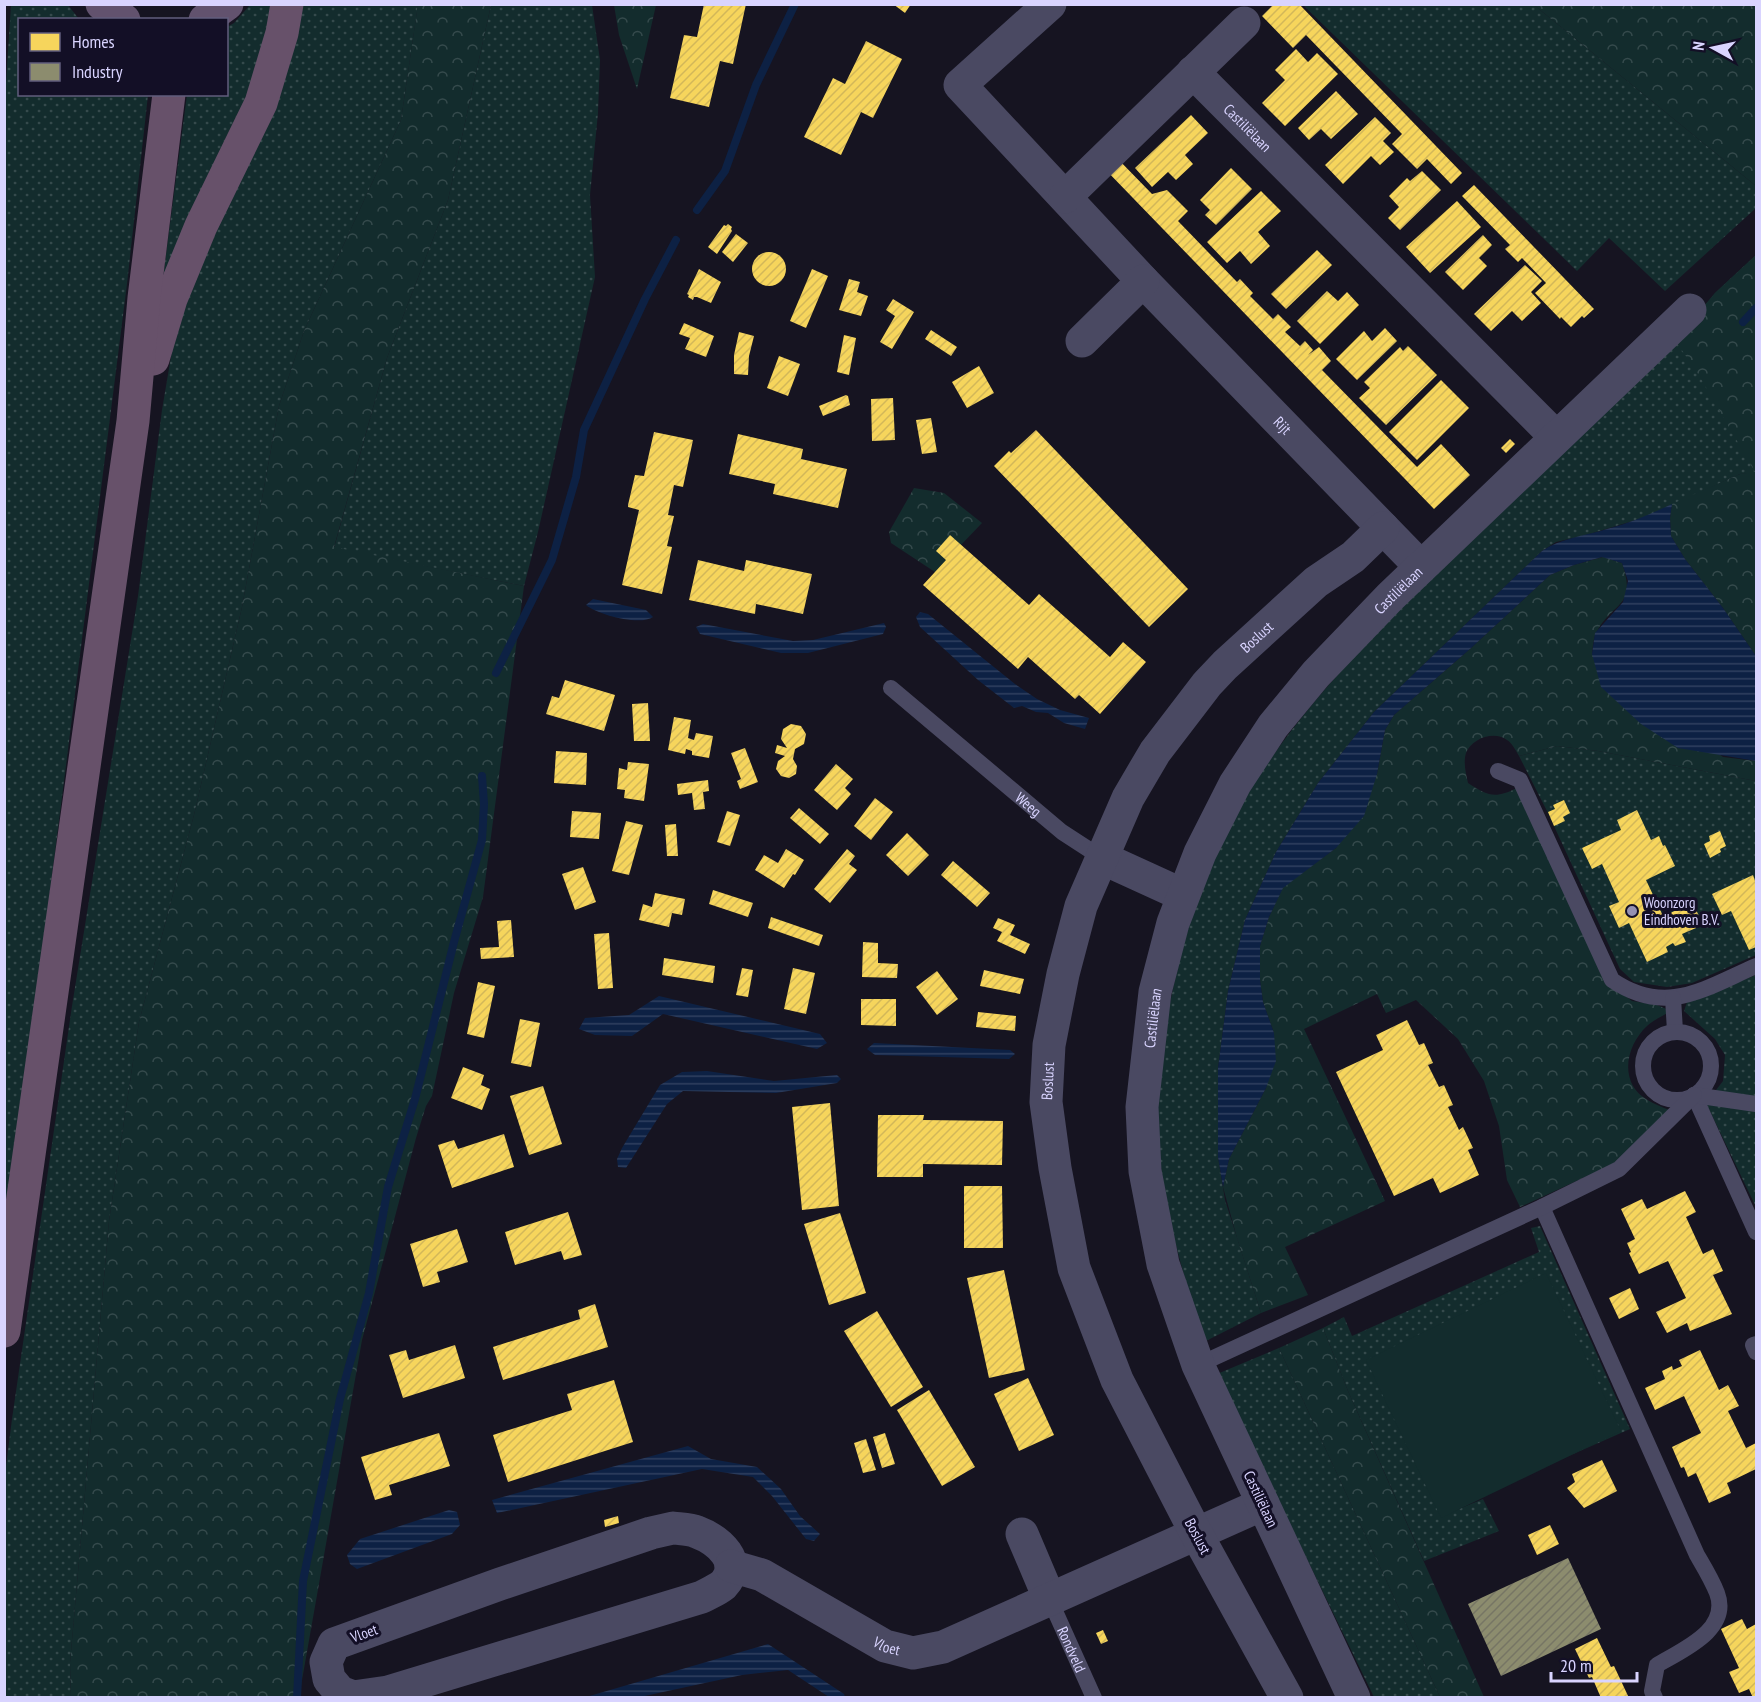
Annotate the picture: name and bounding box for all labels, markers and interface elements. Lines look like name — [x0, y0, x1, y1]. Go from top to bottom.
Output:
legend — [18, 18, 228, 96]
north arrow — [1683, 18, 1743, 78]
text: Homes — [72, 30, 115, 53]
text: N — [1688, 40, 1709, 52]
text: Industry — [72, 60, 123, 83]
street label: Castiliëlaan — [1220, 99, 1276, 155]
street label: Rijt — [1270, 412, 1296, 438]
street label: Castiliëlaan — [1370, 562, 1426, 618]
street label: Boslust — [1236, 617, 1277, 656]
street label: Weeg — [1012, 788, 1046, 820]
place label: Woonzorg Eindhoven B.V. — [1644, 893, 1720, 929]
marker: Woonzorg Eindhoven B.V. — [1625, 904, 1639, 918]
street label: Castiliëlaan — [1139, 986, 1165, 1049]
street label: Boslust — [1037, 1062, 1058, 1100]
street label: Castiliëlaan — [1240, 1468, 1282, 1530]
street label: Boslust — [1181, 1515, 1215, 1557]
street label: Vloet — [347, 1619, 380, 1647]
street label: Rondveld — [1054, 1623, 1091, 1675]
street label: Vloet — [869, 1631, 902, 1659]
scale bar — [1551, 1645, 1636, 1683]
text: 20 m — [1560, 1654, 1592, 1677]

